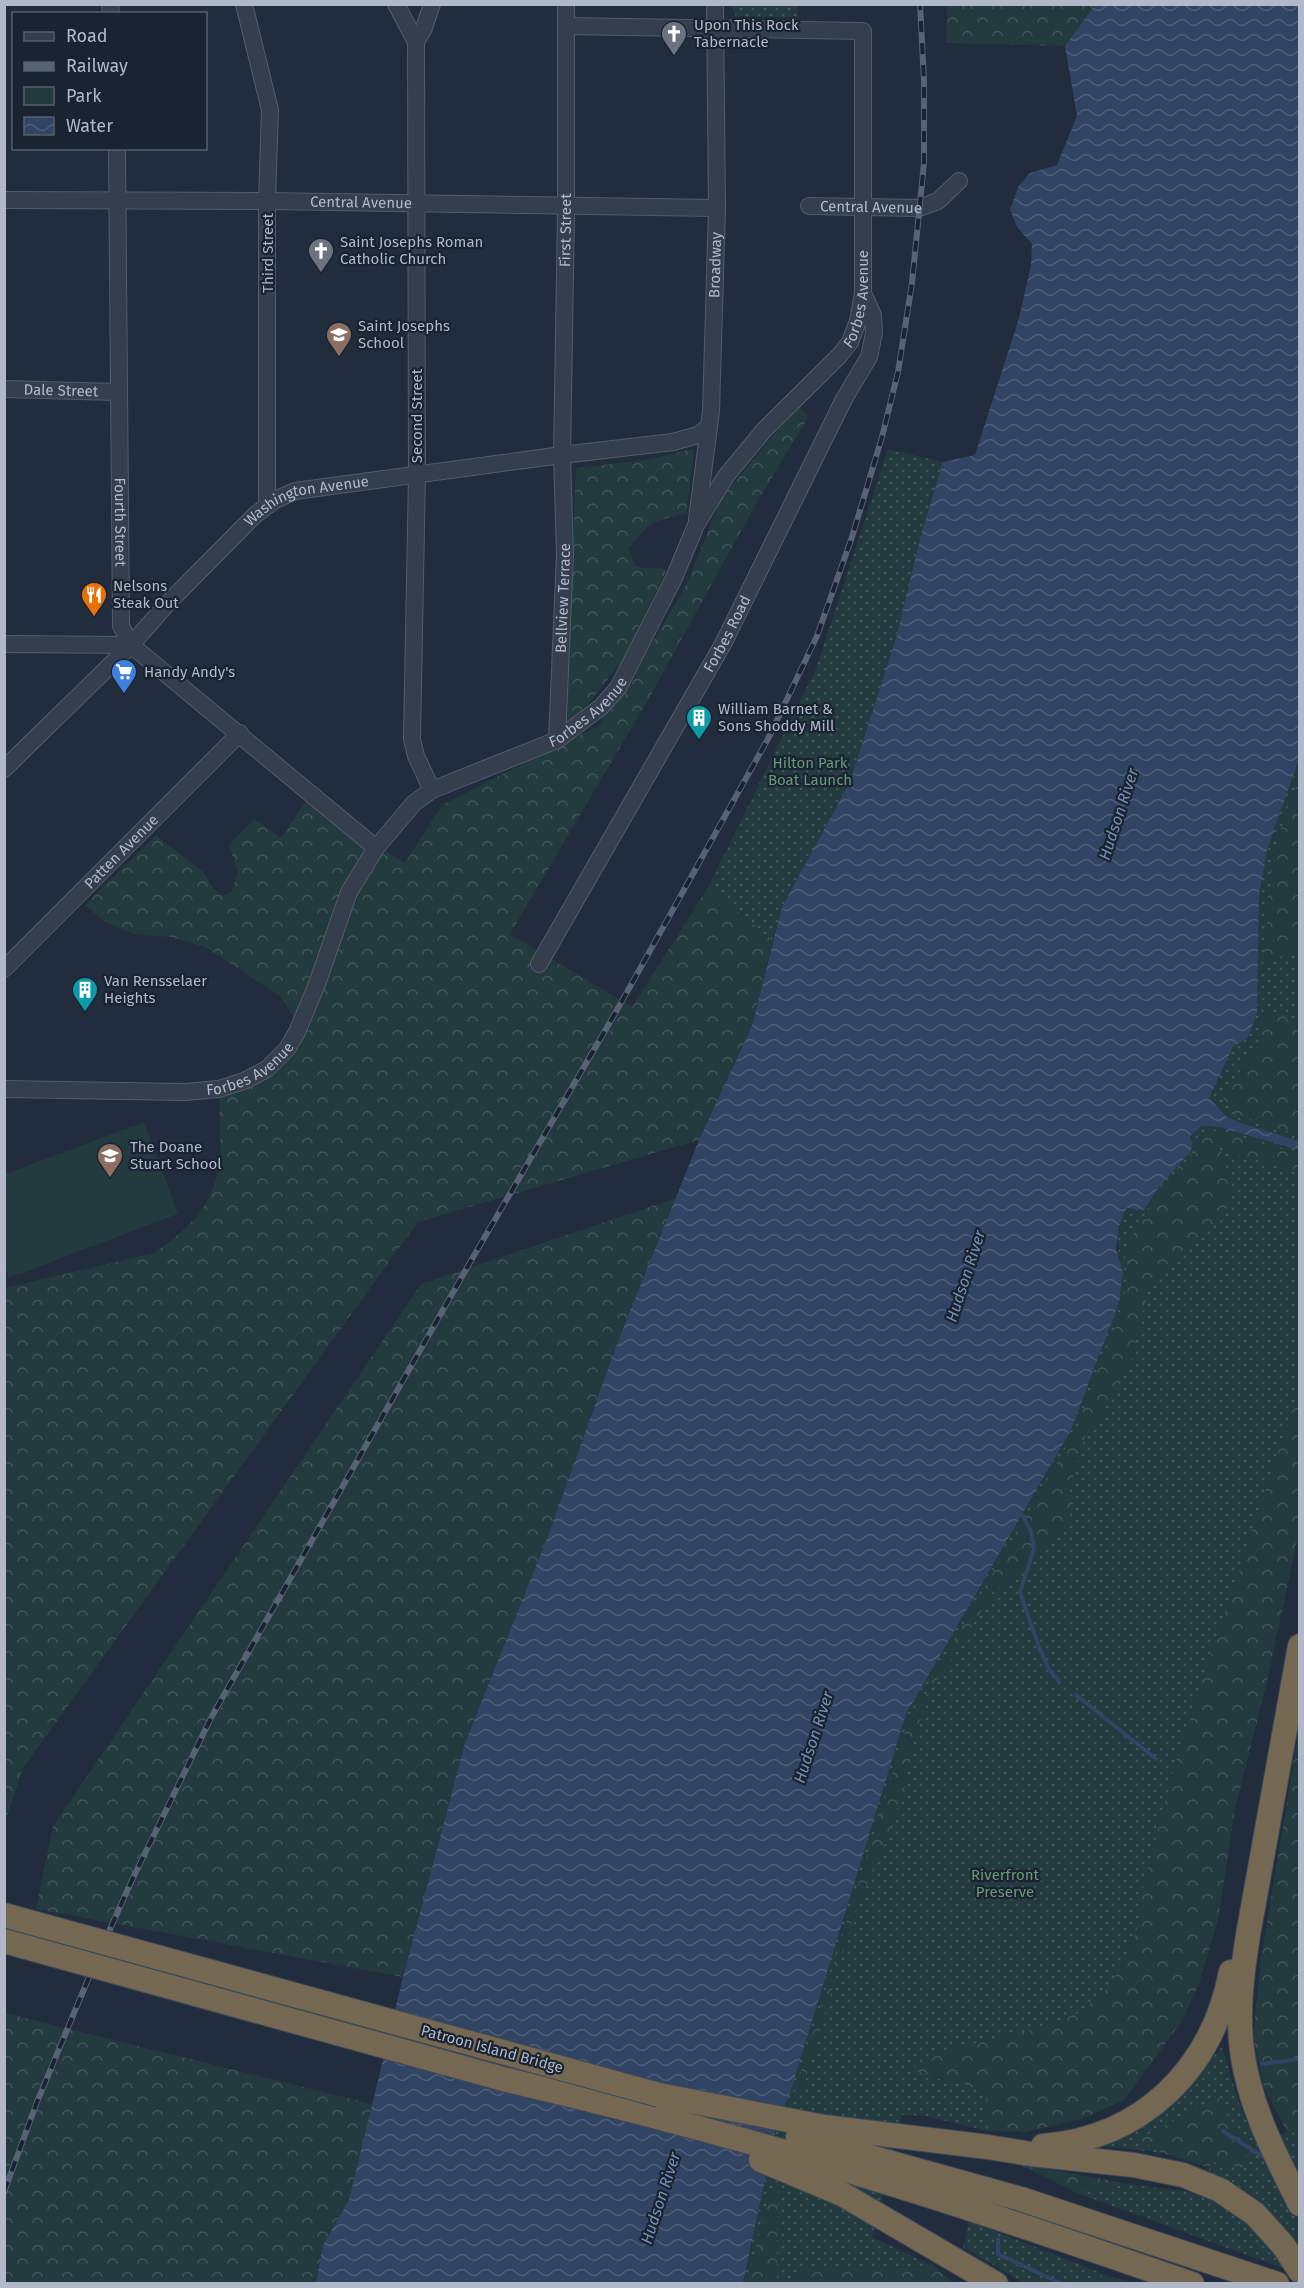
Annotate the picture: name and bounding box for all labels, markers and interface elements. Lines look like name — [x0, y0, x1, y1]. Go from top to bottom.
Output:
legend — [12, 12, 207, 150]
place label: Upon This Rock Tabernacle — [694, 16, 799, 51]
church icon: Upon This Rock Tabernacle — [659, 19, 689, 57]
text: Road — [66, 25, 108, 47]
text: Railway — [66, 55, 128, 77]
text: Park — [66, 85, 102, 107]
text: Water — [66, 115, 113, 137]
street label: Central Avenue — [310, 193, 412, 212]
street label: First Street — [556, 193, 575, 267]
street label: Central Avenue — [820, 197, 922, 217]
street label: Third Street — [259, 213, 277, 293]
street label: Broadway — [705, 231, 725, 298]
place label: Saint Josephs Roman Catholic Church — [340, 233, 483, 268]
church icon: Saint Josephs Roman Catholic Church — [306, 236, 336, 274]
street label: Forbes Avenue — [840, 250, 872, 352]
place label: Saint Josephs School — [358, 317, 450, 352]
school or university icon: Saint Josephs School — [324, 320, 354, 358]
street label: Second Street — [408, 368, 426, 463]
street label: Dale Street — [23, 381, 99, 400]
street label: Washington Avenue — [240, 472, 370, 530]
street label: Fourth Street — [111, 477, 130, 567]
street label: Bellview Terrace — [552, 543, 574, 653]
place label: Nelsons Steak Out — [113, 577, 179, 612]
restaurant icon: Nelsons Steak Out — [79, 580, 109, 618]
street label: Forbes Road — [700, 593, 755, 676]
supermarket icon: Handy Andy's — [109, 657, 139, 695]
place label: Handy Andy's — [144, 663, 235, 681]
street label: Forbes Avenue — [546, 674, 631, 751]
place label: William Barnet & Sons Shoddy Mill — [718, 700, 835, 735]
building icon: William Barnet & Sons Shoddy Mill — [684, 703, 714, 741]
park label: Hilton Park Boat Launch — [768, 754, 852, 789]
water label: Hudson River — [1095, 765, 1143, 863]
street label: Patten Avenue — [81, 811, 162, 892]
place label: Van Rensselaer Heights — [104, 972, 207, 1007]
building icon: Van Rensselaer Heights — [70, 975, 100, 1013]
street label: Forbes Avenue — [205, 1039, 298, 1099]
place label: The Doane Stuart School — [130, 1138, 222, 1173]
school or university icon: The Doane Stuart School — [95, 1141, 125, 1179]
water label: Hudson River — [942, 1227, 990, 1325]
water label: Hudson River — [790, 1688, 838, 1786]
park label: Riverfront Preserve — [971, 1866, 1040, 1901]
street label: Patroon Island Bridge — [419, 2021, 565, 2077]
water label: Hudson River — [637, 2149, 685, 2247]

